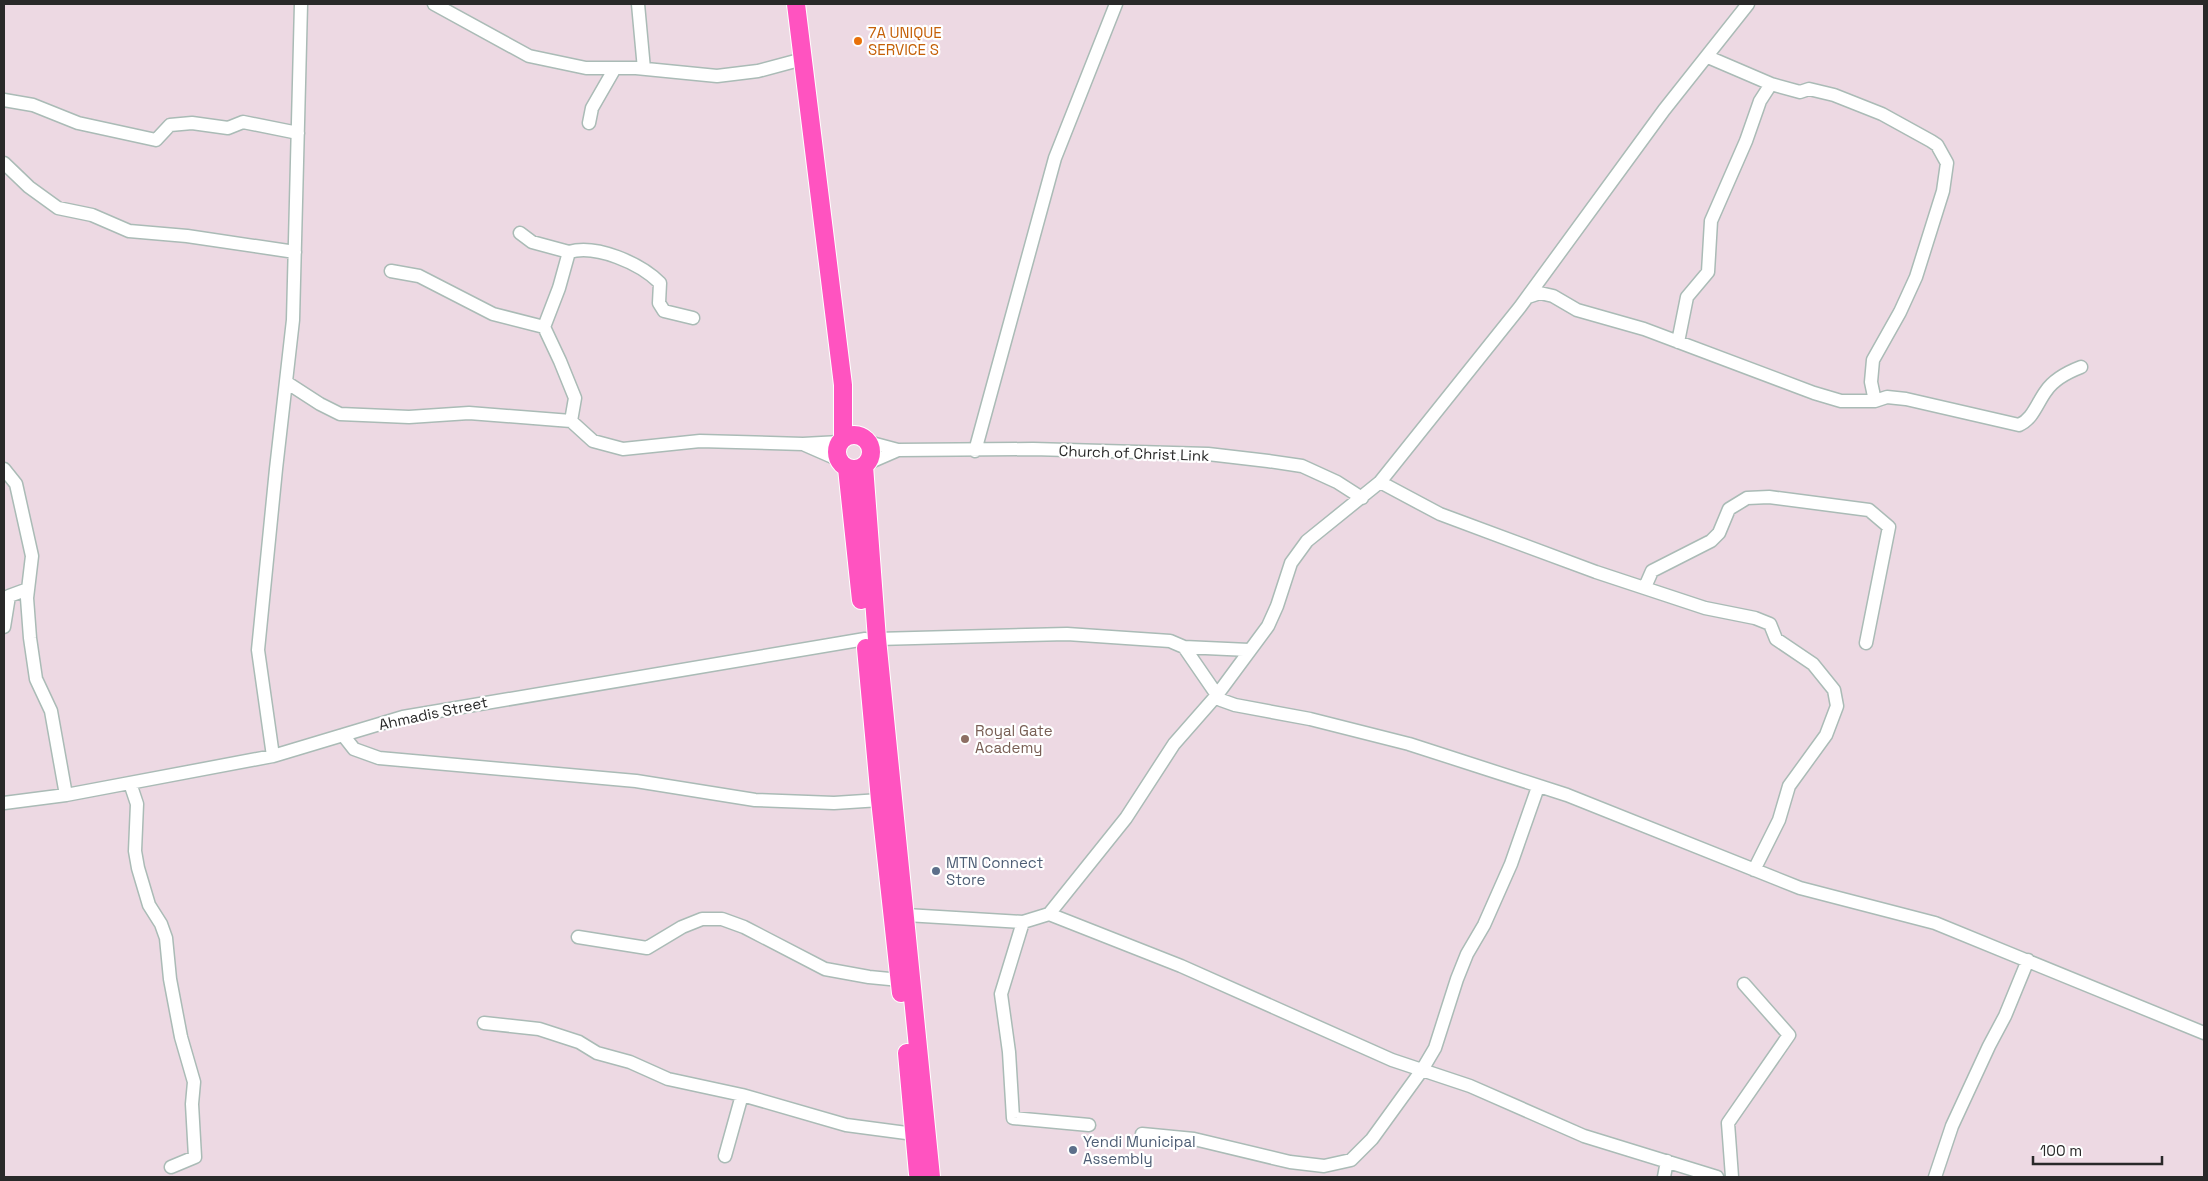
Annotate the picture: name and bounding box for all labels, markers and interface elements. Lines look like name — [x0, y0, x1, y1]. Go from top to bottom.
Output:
place label: 7A UNIQUE SERVICE S — [868, 23, 942, 59]
marker: 7A UNIQUE SERVICE S — [852, 35, 864, 47]
street label: Church of Christ Link — [1058, 441, 1210, 465]
street label: Ahmadis Street — [377, 692, 489, 734]
place label: Royal Gate Academy — [975, 721, 1053, 757]
marker: Royal Gate Academy — [959, 733, 971, 745]
place label: MTN Connect Store — [946, 853, 1043, 889]
marker: MTN Connect Store — [930, 865, 942, 877]
place label: Yendi Municipal Assembly — [1083, 1132, 1196, 1168]
scale bar — [2033, 1134, 2162, 1166]
text: 100 m — [2040, 1141, 2082, 1160]
marker: Yendi Municipal Assembly — [1067, 1144, 1079, 1156]

